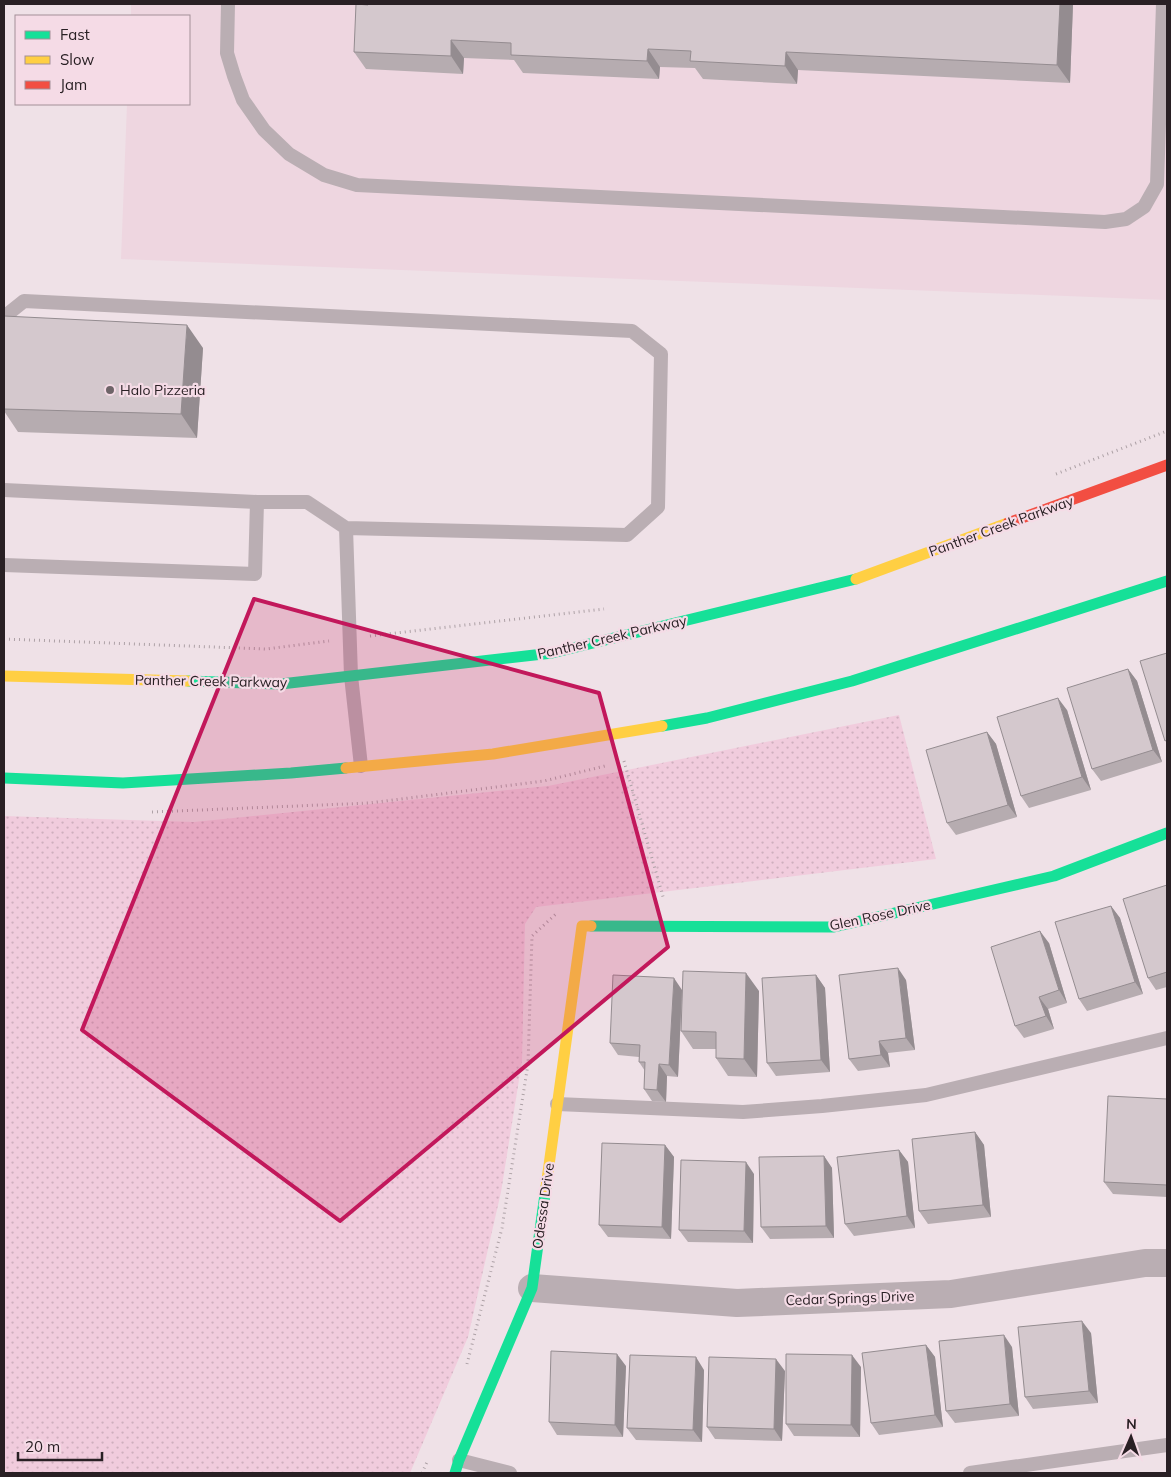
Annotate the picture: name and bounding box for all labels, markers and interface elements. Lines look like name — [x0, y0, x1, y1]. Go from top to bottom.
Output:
legend — [15, 15, 190, 105]
text: Fast — [60, 25, 90, 44]
text: Slow — [60, 50, 94, 69]
text: Jam — [60, 75, 87, 94]
place label: Halo Pizzeria — [120, 381, 205, 399]
marker: Halo Pizzeria — [104, 384, 116, 396]
street label: Panther Creek Parkway — [926, 491, 1076, 561]
street label: Panther Creek Parkway — [536, 611, 689, 663]
street label: Panther Creek Parkway — [135, 671, 288, 691]
street label: Glen Rose Drive — [828, 896, 932, 934]
street label: Odessa Drive — [528, 1162, 558, 1250]
street label: Cedar Springs Drive — [785, 1287, 915, 1309]
north arrow — [1106, 1412, 1156, 1462]
text: N — [1126, 1415, 1137, 1433]
scale bar — [18, 1430, 101, 1462]
text: 20 m — [25, 1437, 60, 1456]

